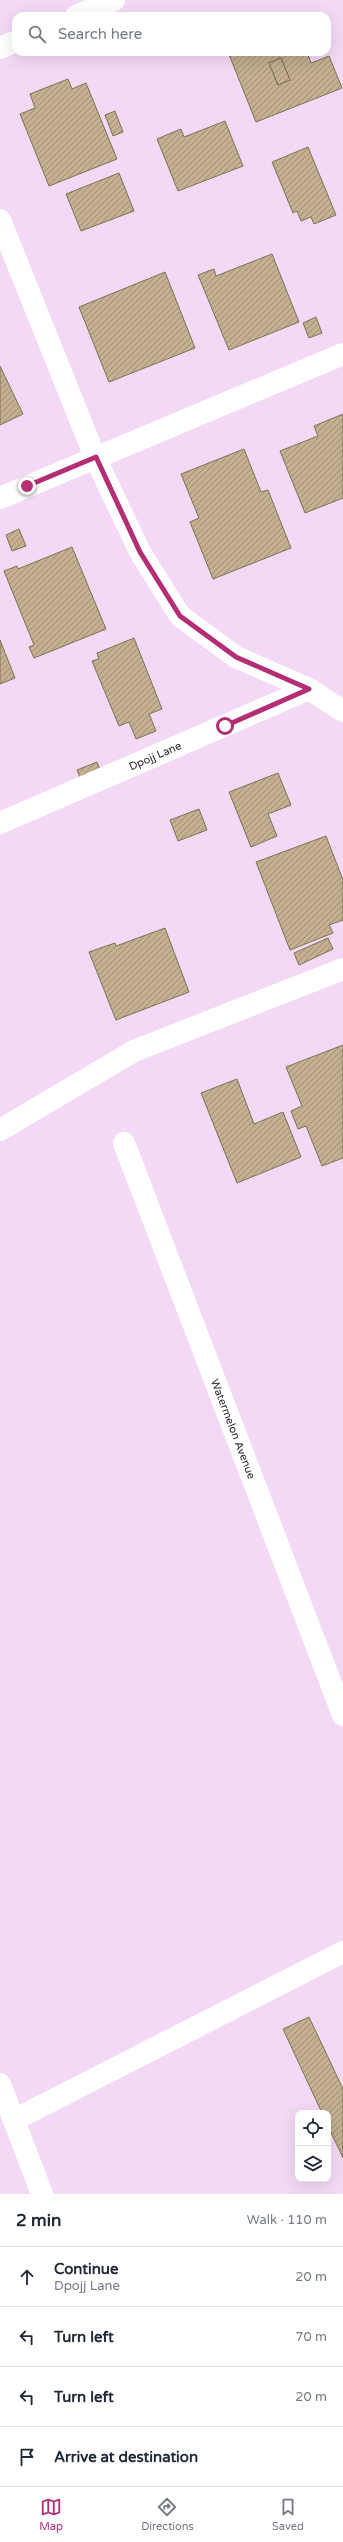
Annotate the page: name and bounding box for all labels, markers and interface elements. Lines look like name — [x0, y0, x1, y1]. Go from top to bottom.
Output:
search box — [12, 12, 331, 56]
icon: search — [26, 23, 48, 45]
text: Search here — [58, 25, 142, 43]
route end — [18, 477, 36, 495]
route start — [216, 717, 234, 735]
street label: Dpojj Lane — [127, 739, 183, 773]
street label: Watermelon Avenue — [208, 1377, 258, 1481]
map controls — [295, 2110, 331, 2182]
button: locate — [295, 2110, 331, 2146]
button: layers — [295, 2146, 331, 2182]
text: 2 min — [16, 2210, 61, 2231]
text: Walk · 110 m — [247, 2212, 327, 2228]
text: Continue — [54, 2260, 118, 2278]
icon: ahead — [16, 2266, 38, 2288]
text: 20 m — [295, 2269, 327, 2285]
text: Dpojj Lane — [54, 2278, 120, 2294]
icon: left — [16, 2326, 38, 2348]
text: Turn left — [54, 2328, 114, 2346]
text: 70 m — [295, 2329, 327, 2345]
icon: left — [16, 2386, 38, 2408]
text: Turn left — [54, 2388, 114, 2406]
text: 20 m — [295, 2389, 327, 2405]
icon: arrive — [16, 2446, 38, 2468]
text: Arrive at destination — [54, 2448, 198, 2466]
tab: Map — [39, 2496, 63, 2533]
tab: Directions — [141, 2496, 194, 2533]
tab: Saved — [272, 2496, 304, 2533]

